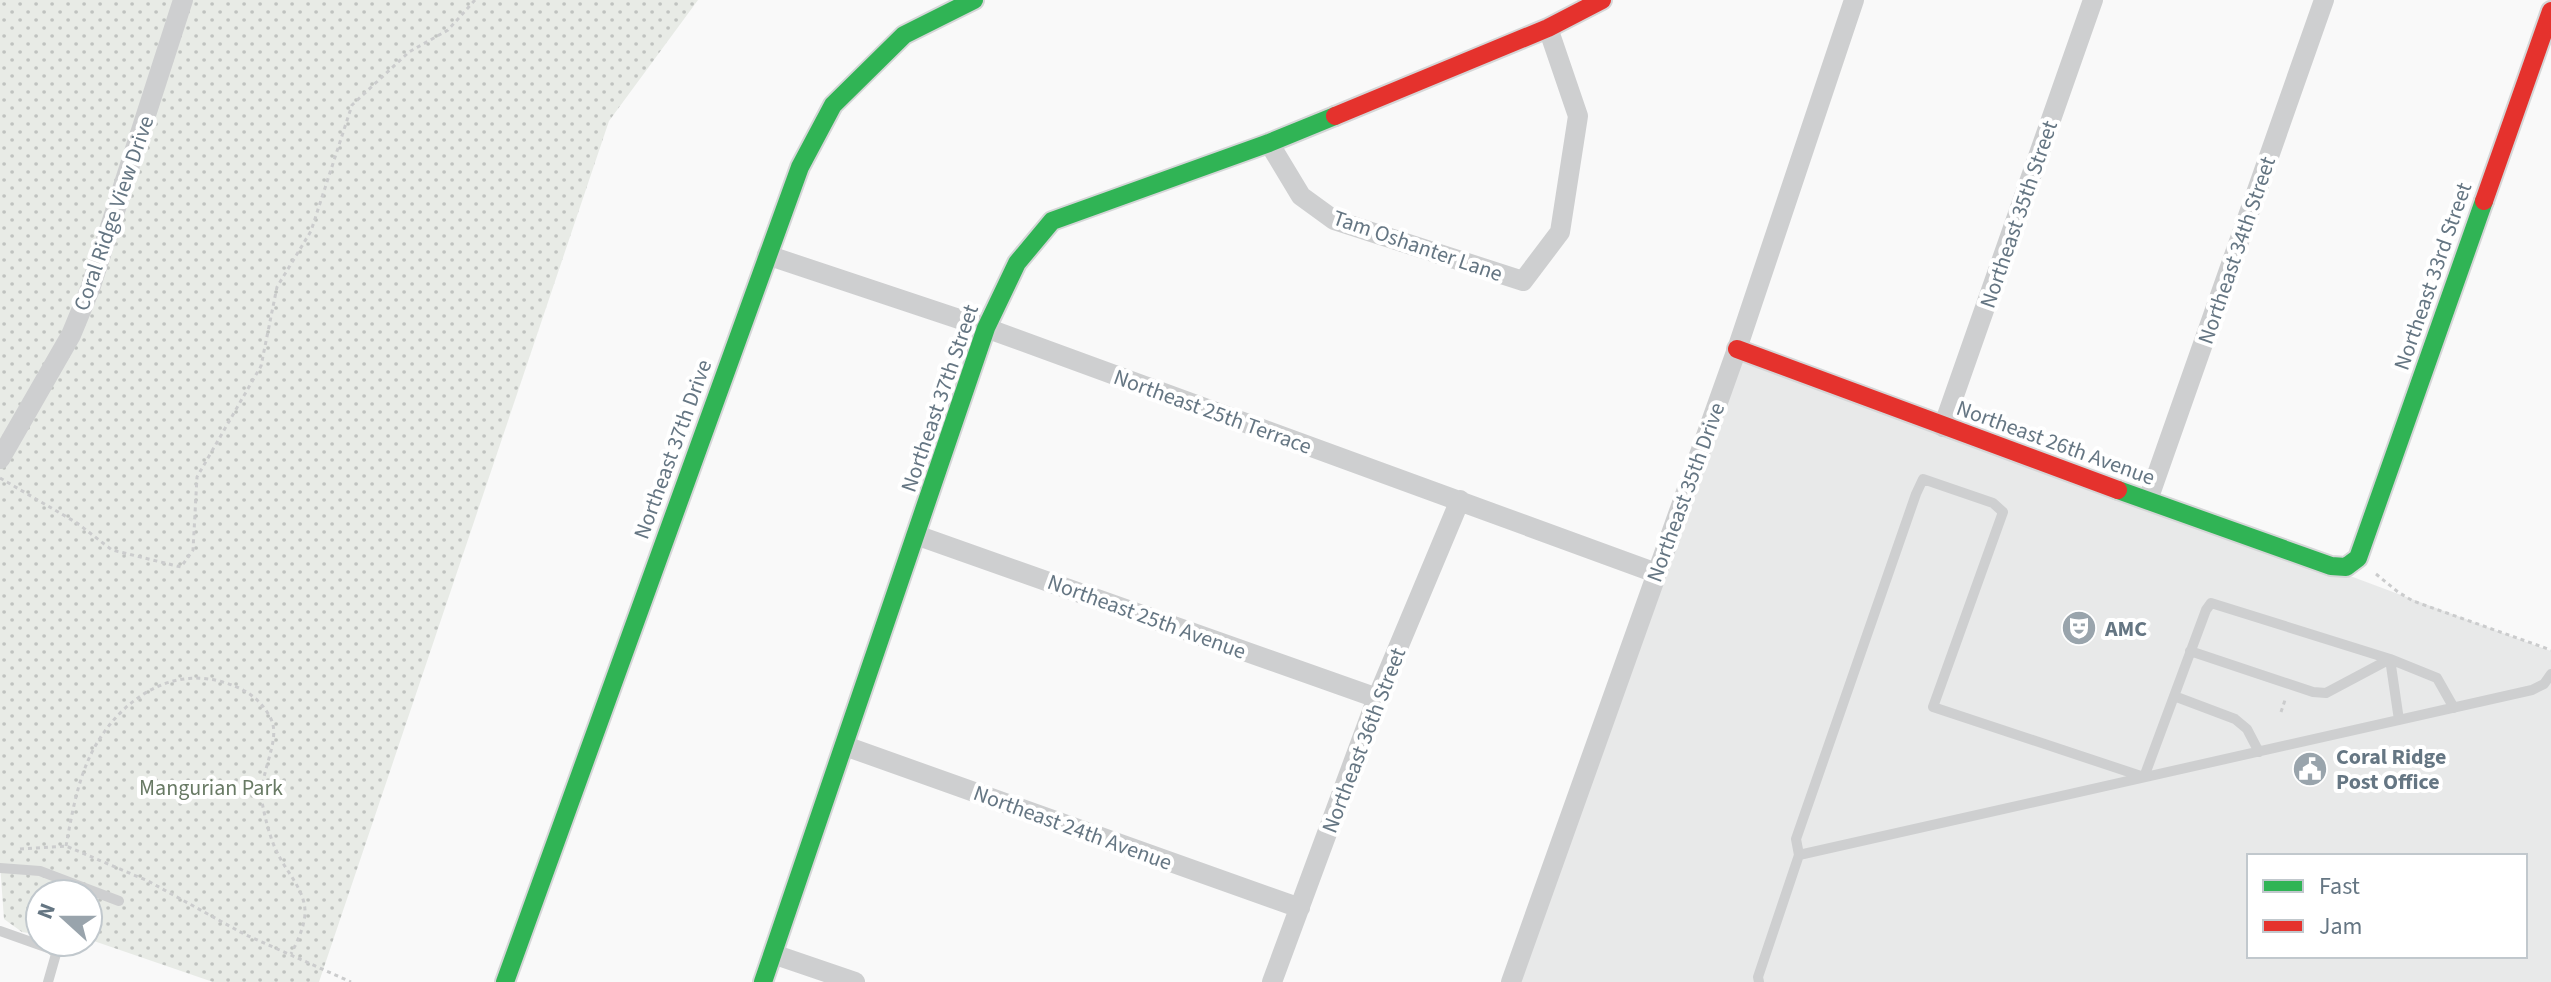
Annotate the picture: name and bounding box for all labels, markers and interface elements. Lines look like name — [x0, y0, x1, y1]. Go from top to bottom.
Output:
street label: Coral Ridge View Drive — [66, 111, 162, 315]
street label: Northeast 35th Street — [1972, 116, 2066, 312]
street label: Northeast 34th Street — [2190, 152, 2284, 348]
street label: Northeast 33rd Street — [2386, 178, 2480, 374]
street label: Tam Oshanter Lane — [1328, 202, 1507, 290]
street label: Northeast 37th Street — [893, 300, 987, 496]
street label: Northeast 37th Drive — [626, 355, 720, 544]
street label: Northeast 25th Terrace — [1109, 361, 1316, 463]
street label: Northeast 26th Avenue — [1952, 392, 2159, 494]
street label: Northeast 35th Drive — [1639, 398, 1733, 587]
street label: Northeast 25th Avenue — [1043, 566, 1250, 668]
theatre icon: AMC — [2060, 609, 2098, 647]
place label: AMC — [2104, 613, 2147, 645]
street label: Northeast 36th Street — [1314, 642, 1414, 838]
place label: Coral Ridge Post Office — [2336, 741, 2446, 798]
public building icon: Coral Ridge Post Office — [2291, 750, 2329, 788]
park label: Mangurian Park — [139, 772, 283, 804]
street label: Northeast 24th Avenue — [969, 777, 1176, 879]
legend — [2247, 854, 2527, 958]
text: Fast — [2319, 869, 2360, 904]
north arrow — [24, 878, 104, 958]
text: N — [29, 899, 64, 924]
text: Jam — [2319, 909, 2363, 944]

